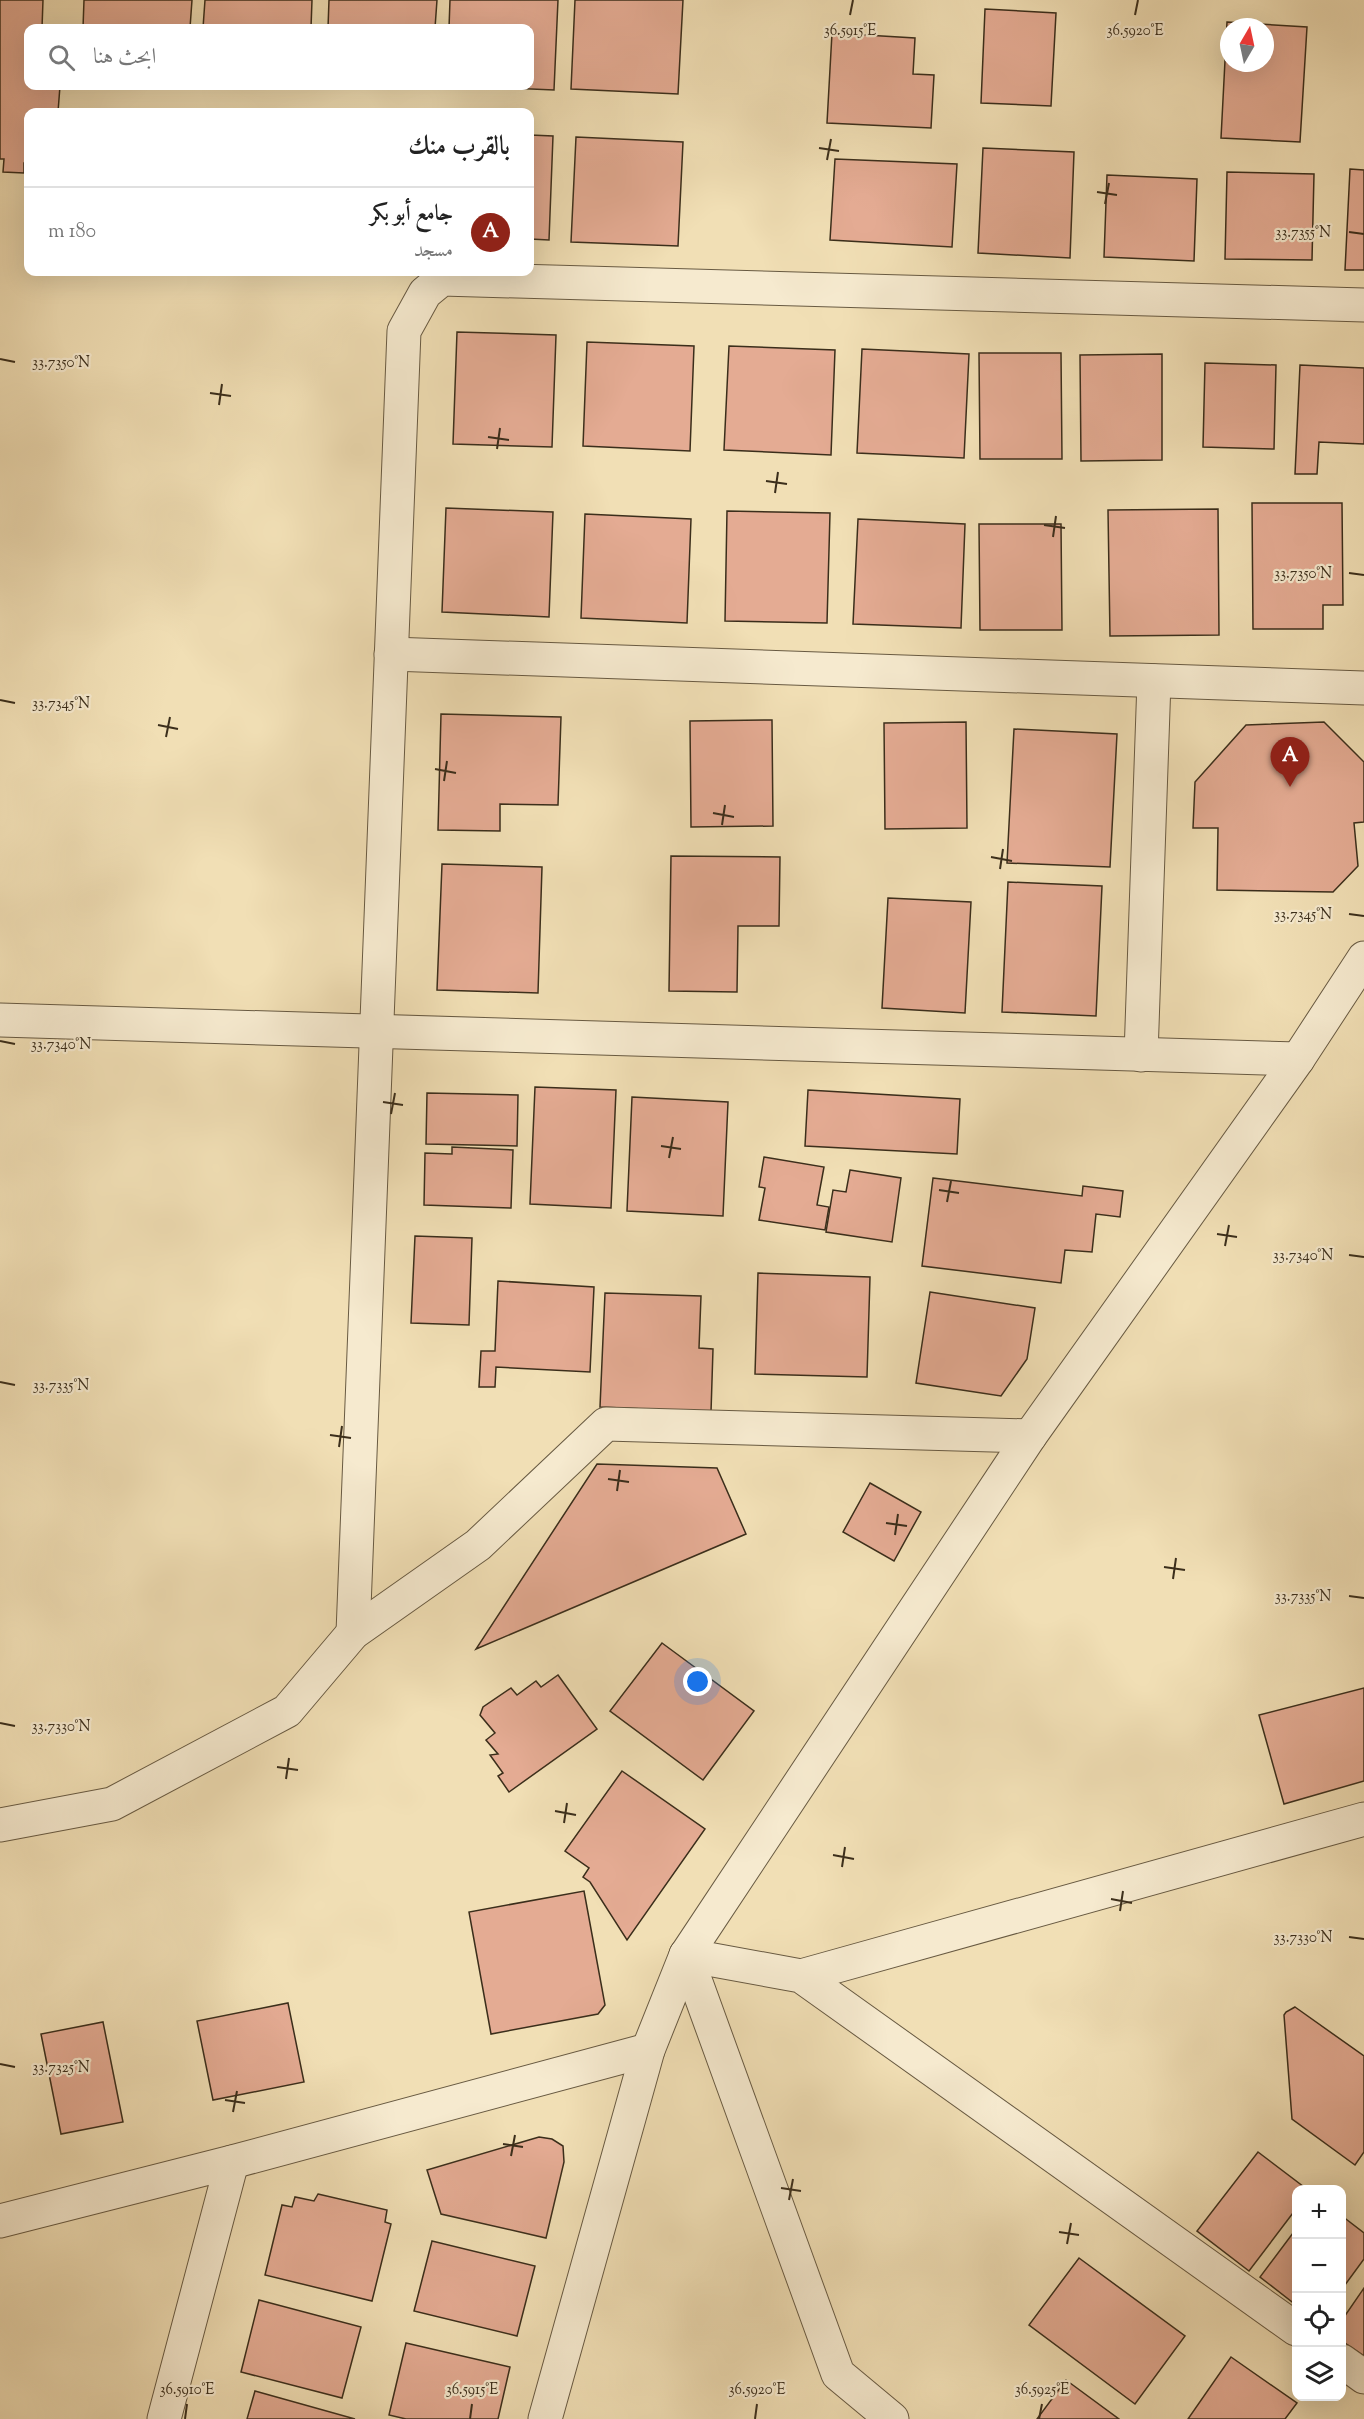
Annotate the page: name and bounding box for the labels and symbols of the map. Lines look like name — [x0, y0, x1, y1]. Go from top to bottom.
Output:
north arrow — [1220, 18, 1274, 72]
text: 36.5915°E — [824, 21, 876, 42]
text: 36.5920°E — [1107, 21, 1163, 42]
text: 33.7355°N — [1275, 223, 1331, 244]
text: 33.7350°N — [32, 353, 90, 374]
text: 33.7350°N — [1274, 564, 1332, 585]
text: 33.7345°N — [32, 694, 90, 715]
pin: A — [1270, 738, 1310, 787]
text: 33.7345°N — [1274, 905, 1332, 926]
text: 33.7340°N — [31, 1035, 91, 1056]
text: 33.7340°N — [1273, 1246, 1333, 1267]
text: 33.7335°N — [33, 1376, 89, 1397]
text: 33.7335°N — [1275, 1587, 1331, 1608]
your location — [683, 1667, 712, 1696]
text: 33.7330°N — [32, 1717, 90, 1738]
text: 33.7330°N — [1274, 1928, 1332, 1949]
text: 33.7325°N — [32, 2058, 90, 2079]
text: 36.5910°E — [160, 2380, 214, 2401]
text: 36.5915°E — [446, 2380, 498, 2401]
text: 36.5920°E — [729, 2380, 785, 2401]
text: 36.5925°E — [1015, 2380, 1069, 2401]

